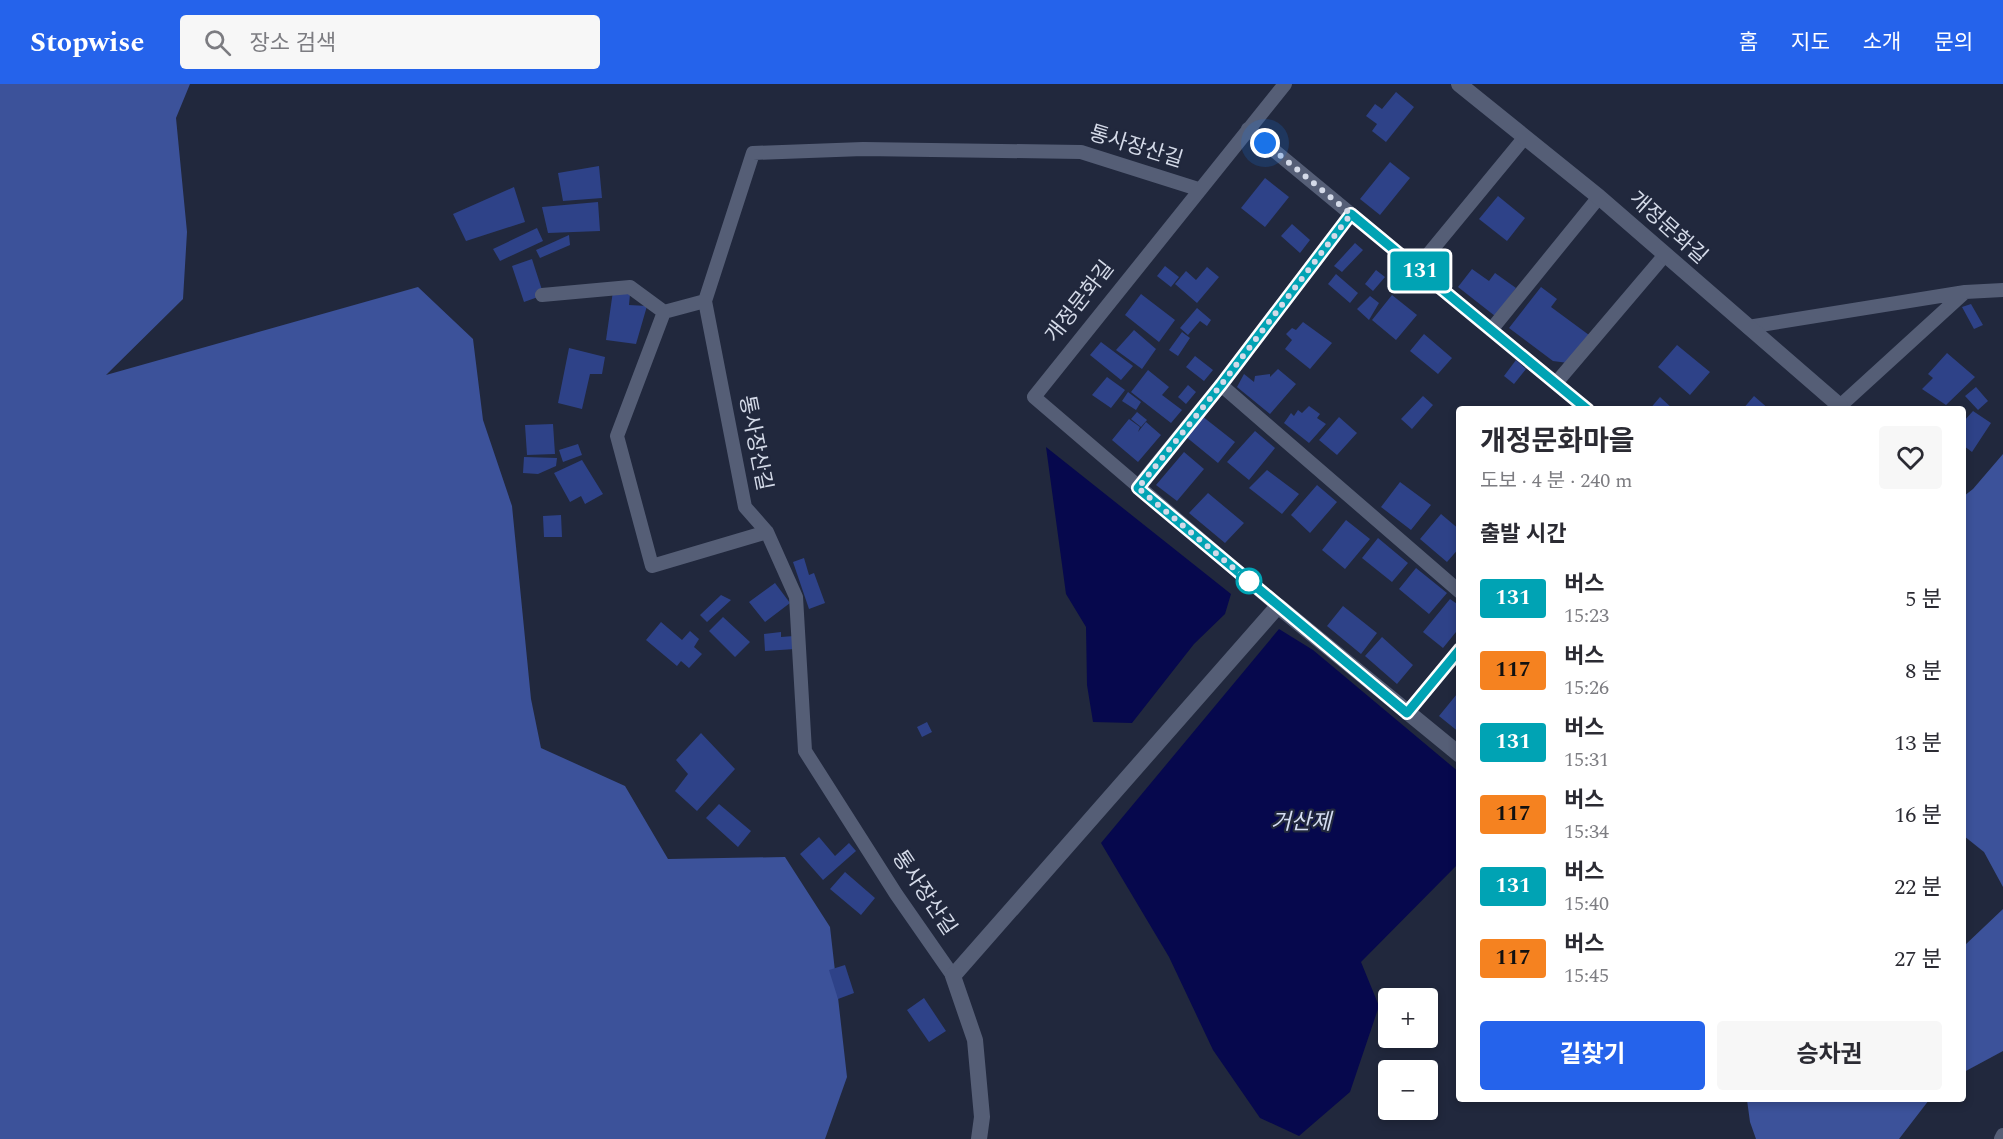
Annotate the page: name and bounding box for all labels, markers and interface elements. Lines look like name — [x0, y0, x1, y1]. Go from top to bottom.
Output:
search box — [180, 15, 600, 69]
text: Stopwise — [30, 21, 144, 64]
icon: search — [201, 26, 234, 59]
text: 장소 검색 — [249, 27, 336, 60]
text: 홈 — [1739, 27, 1758, 59]
text: 지도 — [1791, 27, 1830, 59]
text: 소개 — [1863, 27, 1901, 59]
text: 문의 — [1934, 27, 1973, 59]
street label: 통사장산길 — [1085, 118, 1187, 176]
your location — [1250, 128, 1280, 158]
street label: 개정문화길 — [1621, 184, 1715, 272]
line badge: 131 — [1386, 252, 1454, 291]
street label: 개정문화길 — [1038, 254, 1122, 350]
text: 131 — [1402, 255, 1438, 287]
street label: 통사장산길 — [730, 393, 780, 493]
text: 개정문화마을 — [1480, 420, 1635, 463]
button: heart — [1879, 426, 1942, 489]
text: 도보 · 4 분 · 240 m — [1480, 466, 1632, 496]
text: 출발 시간 — [1480, 518, 1566, 551]
unlabelled marker — [1236, 568, 1262, 594]
text: 버스 — [1564, 568, 1604, 601]
text: 131 — [1495, 582, 1531, 614]
text: 5 분 — [1905, 583, 1942, 616]
text: 15:23 — [1564, 601, 1609, 631]
text: 버스 — [1564, 640, 1604, 673]
text: 117 — [1495, 654, 1531, 686]
text: 8 분 — [1905, 655, 1942, 688]
text: 15:26 — [1564, 673, 1609, 703]
text: 버스 — [1564, 712, 1604, 745]
text: 131 — [1495, 726, 1531, 758]
text: 13 분 — [1894, 727, 1942, 760]
text: 15:31 — [1564, 745, 1609, 775]
text: 버스 — [1564, 784, 1604, 817]
text: 117 — [1495, 798, 1531, 830]
text: 16 분 — [1894, 799, 1942, 832]
water label: 거산제 — [1271, 806, 1334, 839]
text: 15:34 — [1564, 817, 1609, 847]
street label: 통사장산길 — [884, 844, 964, 942]
text: 버스 — [1564, 856, 1604, 889]
text: 131 — [1495, 870, 1531, 902]
text: 22 분 — [1894, 871, 1942, 904]
text: 15:40 — [1564, 889, 1609, 919]
text: 버스 — [1564, 928, 1604, 961]
text: 117 — [1495, 942, 1531, 974]
text: 27 분 — [1894, 943, 1942, 976]
text: 15:45 — [1564, 961, 1609, 991]
map controls — [1378, 988, 1438, 1120]
button: + — [1378, 988, 1438, 1048]
button: 길찾기 — [1480, 1021, 1705, 1090]
button: 승차권 — [1717, 1021, 1942, 1090]
button: − — [1378, 1060, 1438, 1120]

